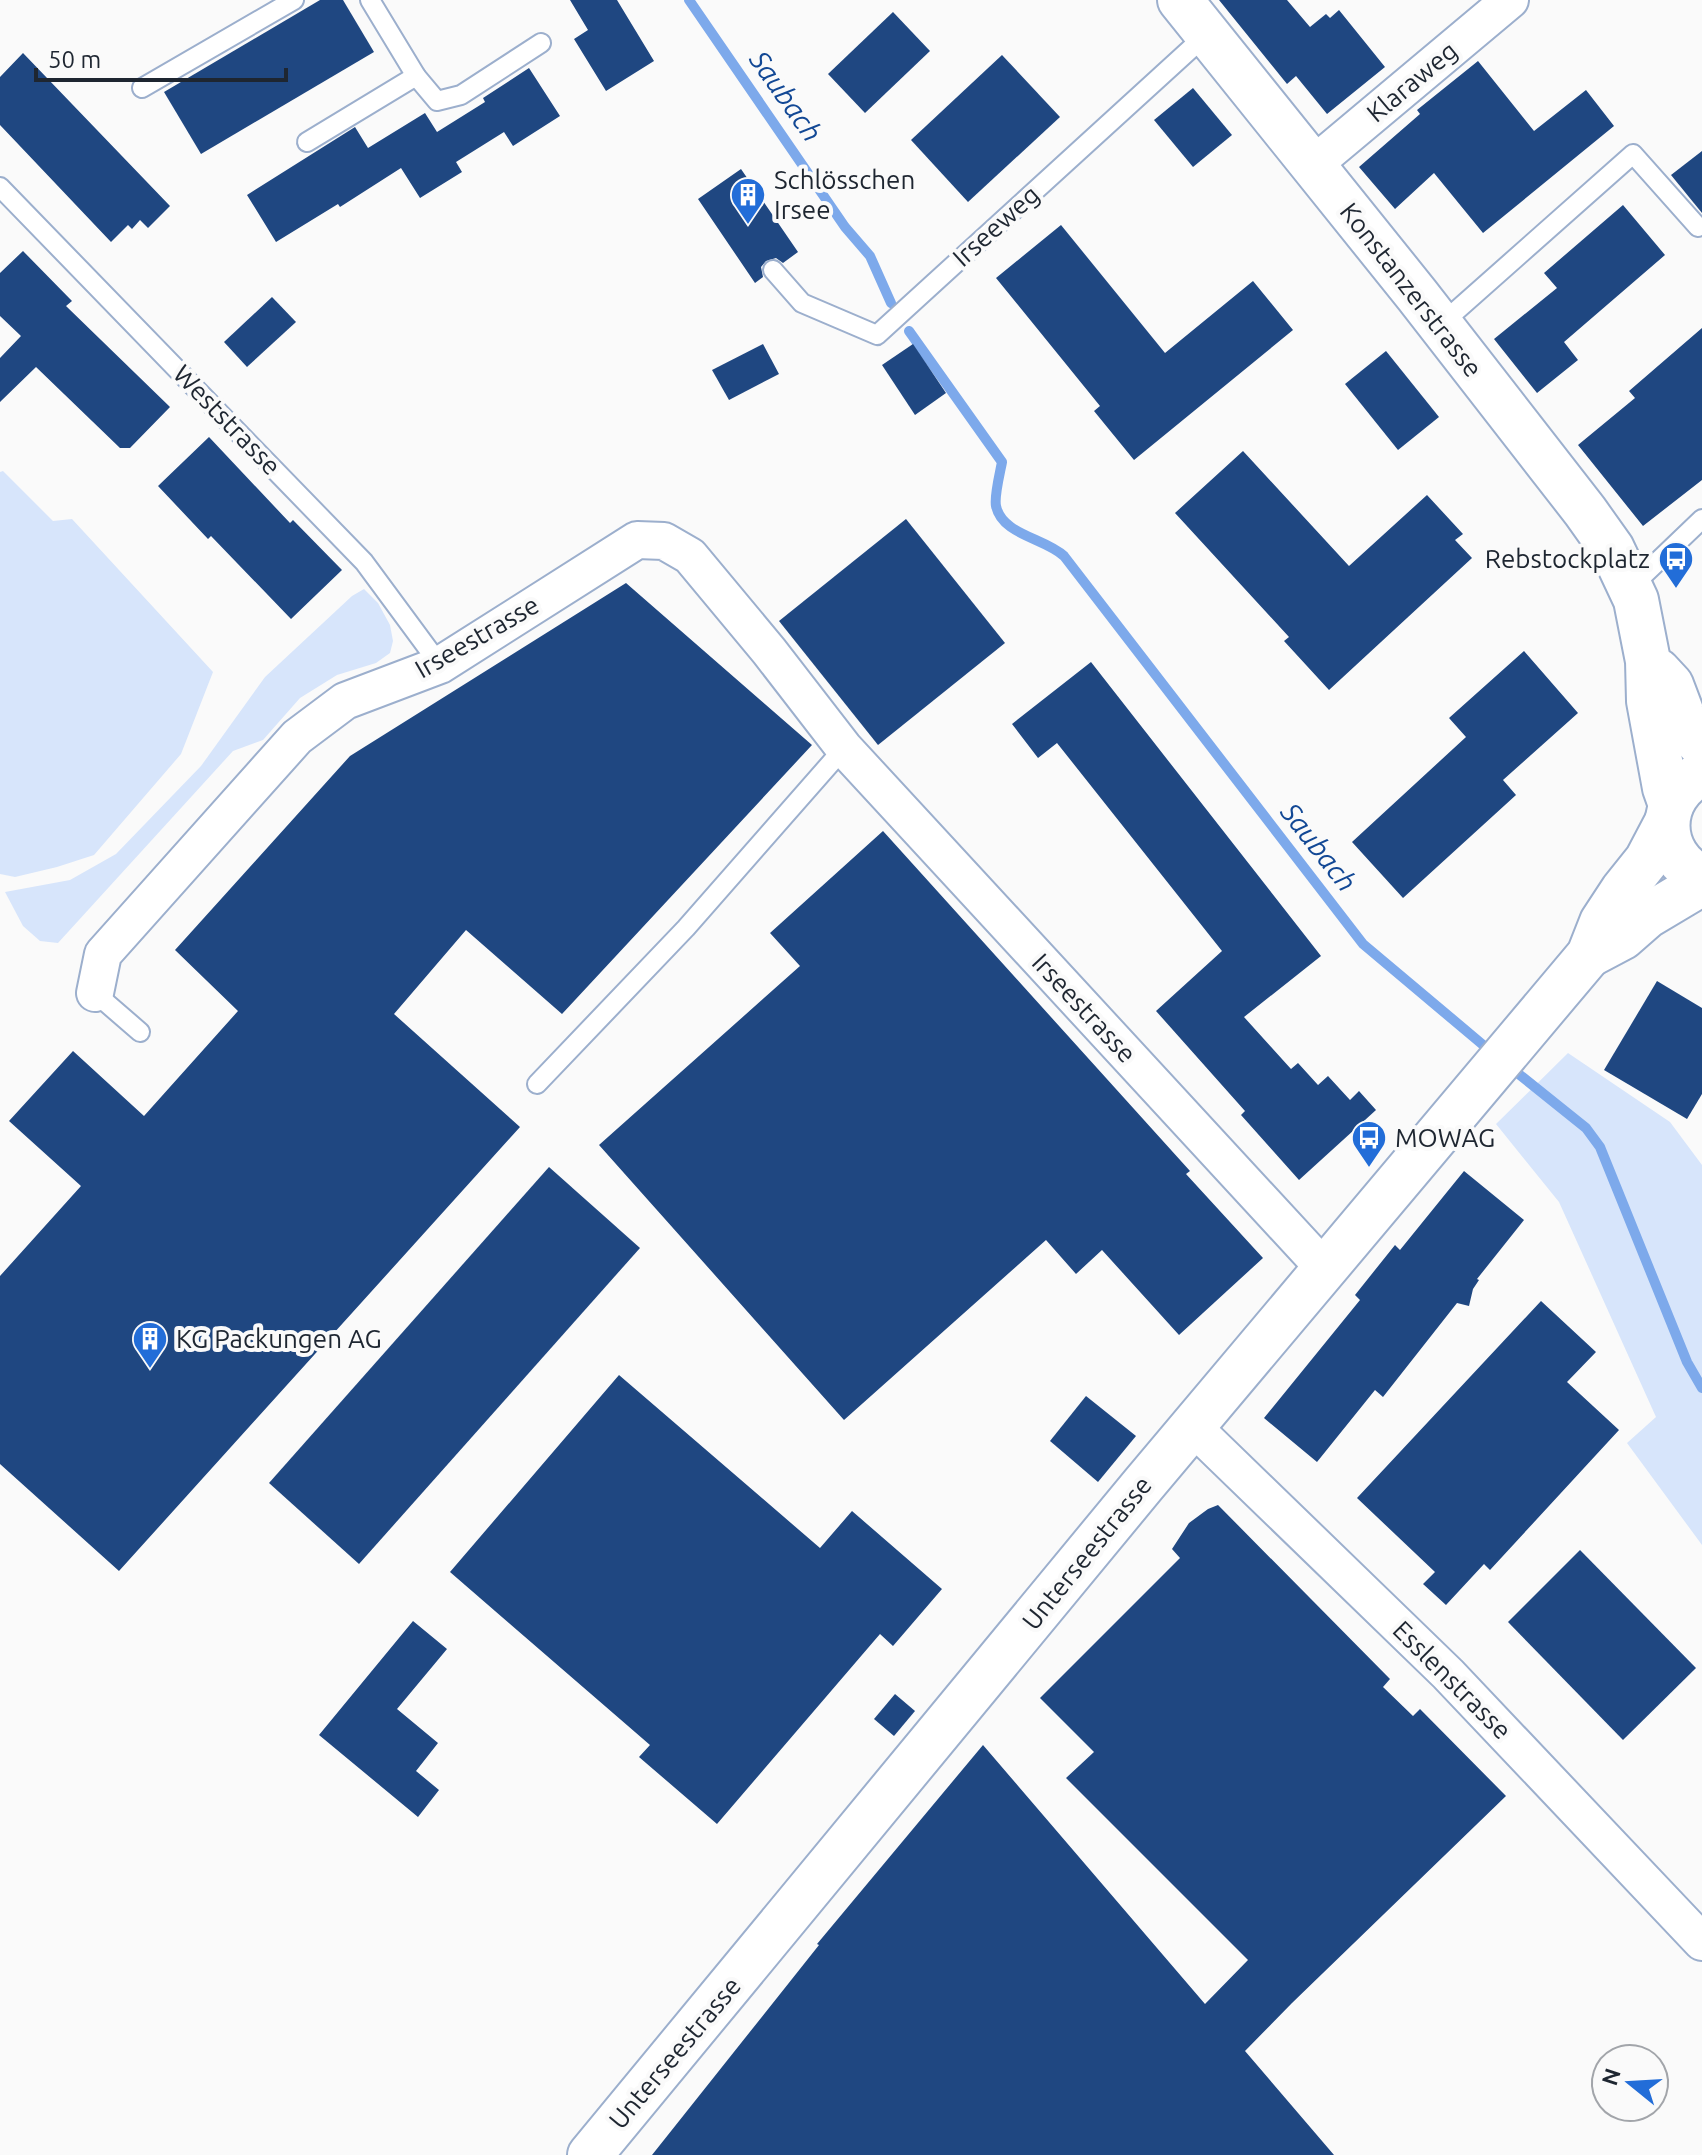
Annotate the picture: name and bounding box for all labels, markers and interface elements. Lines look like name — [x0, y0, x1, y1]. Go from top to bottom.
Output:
scale bar — [36, 32, 286, 82]
street label: Klaraweg — [1361, 36, 1463, 128]
water label: Saubach — [744, 44, 829, 147]
text: 50 m — [48, 46, 101, 73]
place label: Schlösschen Irsee — [774, 165, 915, 224]
building icon: Schlösschen Irsee — [729, 176, 767, 226]
street label: Irseeweg — [947, 179, 1045, 272]
street label: Konstanzerstrasse — [1334, 197, 1488, 382]
street label: Weststrasse — [168, 359, 287, 480]
bus stop icon: Rebstockplatz — [1657, 540, 1695, 590]
place label: Rebstockplatz — [1485, 544, 1650, 573]
street label: Irseestrasse — [410, 589, 544, 684]
water label: Saubach — [1275, 796, 1363, 897]
street label: Irseestrasse — [1027, 947, 1142, 1068]
bus stop icon: MOWAG — [1350, 1119, 1388, 1169]
place label: MOWAG — [1395, 1123, 1495, 1152]
building icon: KG Packungen AG — [131, 1320, 169, 1370]
place label: KG Packungen AG — [176, 1324, 382, 1353]
street label: Unterseestrasse — [1016, 1470, 1157, 1635]
street label: Esslenstrasse — [1387, 1615, 1517, 1745]
street label: Unterseestrasse — [603, 1971, 746, 2134]
north arrow — [1590, 2043, 1670, 2123]
text: N — [1596, 2065, 1625, 2088]

